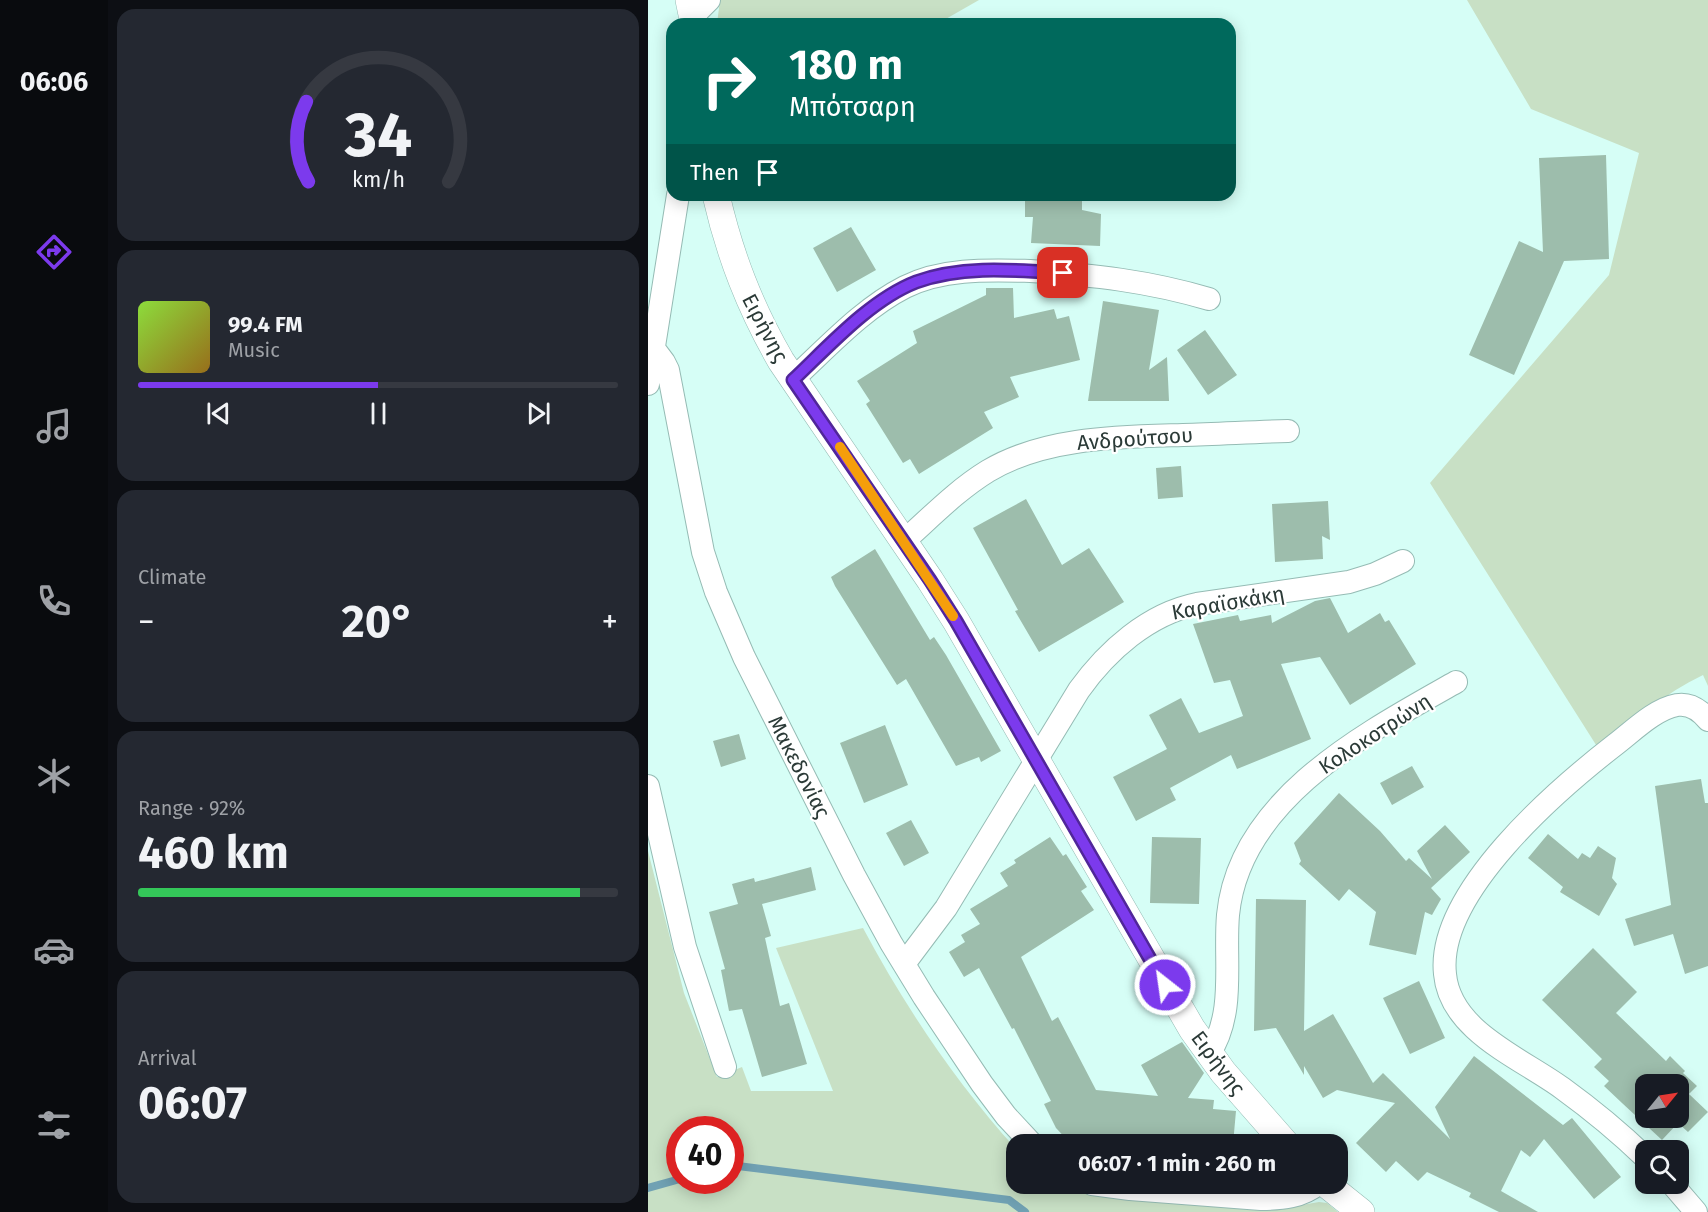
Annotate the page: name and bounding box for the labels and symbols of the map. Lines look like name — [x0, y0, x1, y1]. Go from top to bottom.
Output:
pin — [1037, 247, 1088, 298]
street label: Ειρήνης — [736, 289, 794, 367]
street label: Ανδρούτσου — [1076, 422, 1194, 456]
street label: Καραϊσκάκη — [1169, 580, 1287, 626]
street label: Κολοκοτρώνη — [1314, 688, 1436, 780]
street label: Μακεδονίας — [762, 711, 836, 823]
position arrow — [1133, 953, 1197, 1017]
street label: Ειρήνης — [1185, 1026, 1251, 1100]
north arrow — [1635, 1074, 1689, 1128]
speed limit sign: 40 — [666, 1116, 744, 1194]

